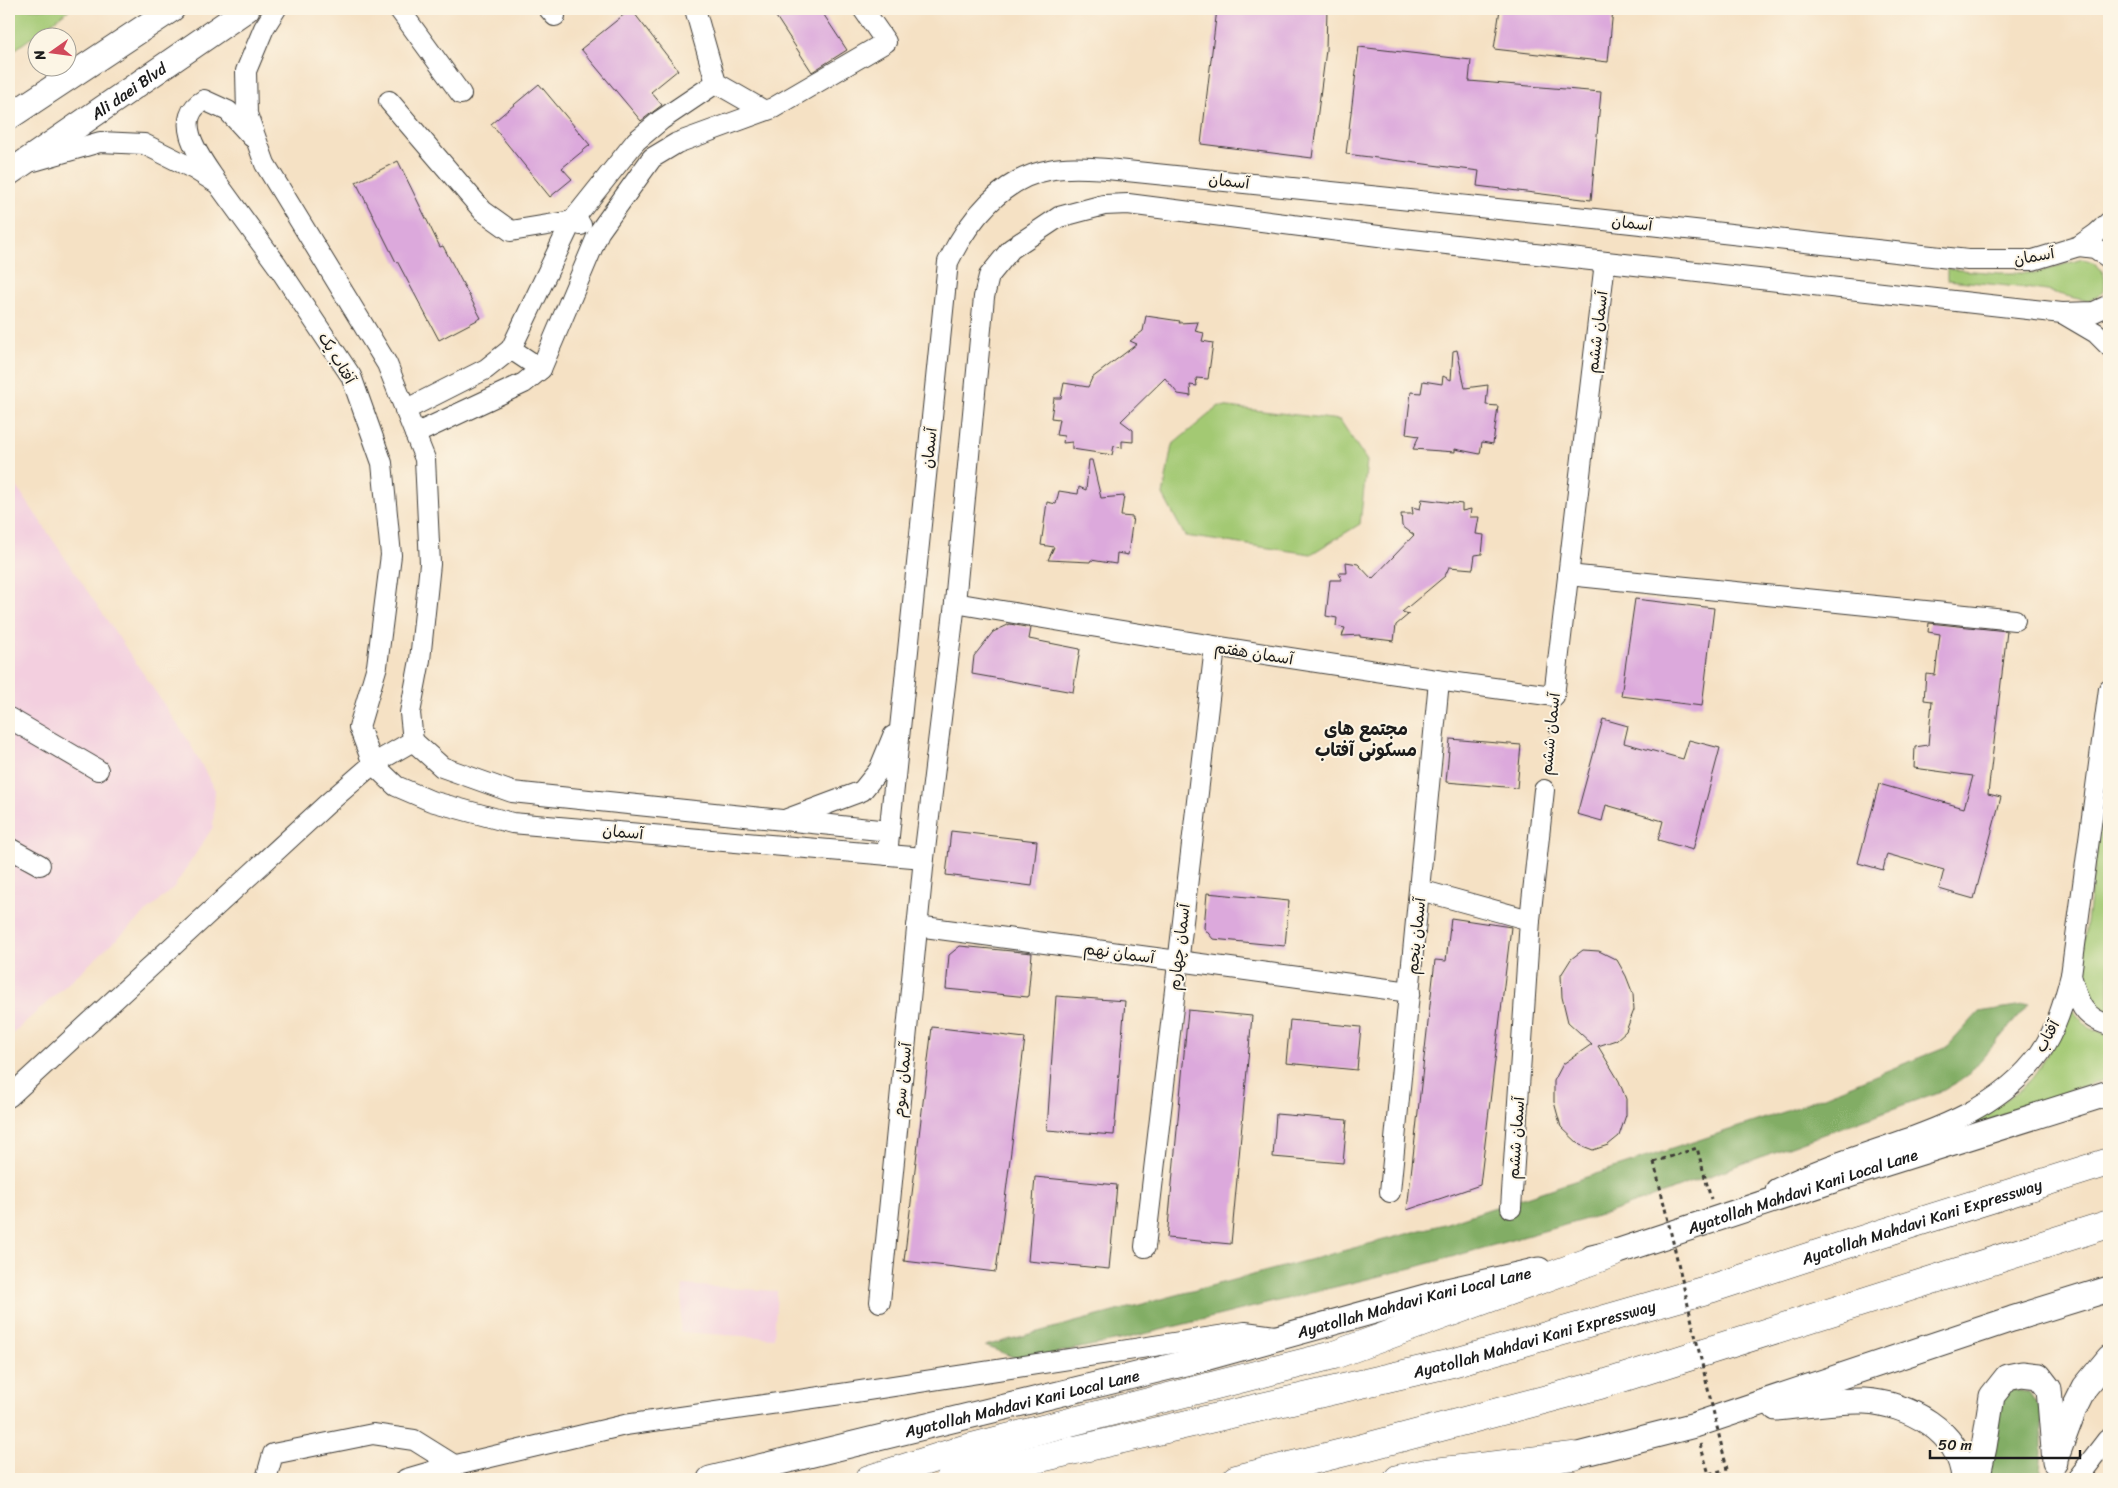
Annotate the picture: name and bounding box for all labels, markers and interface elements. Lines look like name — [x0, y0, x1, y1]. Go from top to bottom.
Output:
north arrow — [28, 28, 78, 78]
text: N — [26, 47, 53, 64]
street label: Ali daei Blvd — [84, 53, 174, 128]
street label: آسمان — [1207, 164, 1252, 198]
street label: آسمان — [1610, 206, 1655, 240]
street label: آسمان — [2011, 238, 2058, 274]
street label: آسمان ششم — [1578, 288, 1617, 375]
street label: آفتاب یک — [310, 326, 365, 391]
street label: آسمان — [912, 425, 946, 470]
street label: آسمان هفتم — [1212, 632, 1297, 674]
street label: آسمان ششم — [1531, 690, 1569, 777]
district label: مجتمع های مسکونی آفتاب — [1315, 713, 1417, 766]
street label: آسمان — [601, 816, 646, 848]
street label: آسمان پنجم — [1398, 895, 1435, 976]
street label: آسمان چهارم — [1159, 901, 1199, 992]
street label: آسمان نهم — [1082, 934, 1157, 972]
street label: آفتاب — [2026, 1013, 2068, 1058]
street label: آسمان سوم — [884, 1040, 920, 1119]
street label: آسمان ششم — [1499, 1095, 1533, 1180]
street label: Ayatollah Mahdavi Kani Local Lane — [1683, 1140, 1922, 1242]
street label: Ayatollah Mahdavi Kani Expressway — [1797, 1169, 2046, 1273]
street label: Ayatollah Mahdavi Kani Local Lane — [1293, 1258, 1534, 1347]
street label: Ayatollah Mahdavi Kani Expressway — [1409, 1291, 1660, 1386]
street label: Ayatollah Mahdavi Kani Local Lane — [900, 1360, 1143, 1446]
scale bar — [1930, 1428, 2080, 1460]
text: 50 m — [1938, 1432, 1973, 1458]

